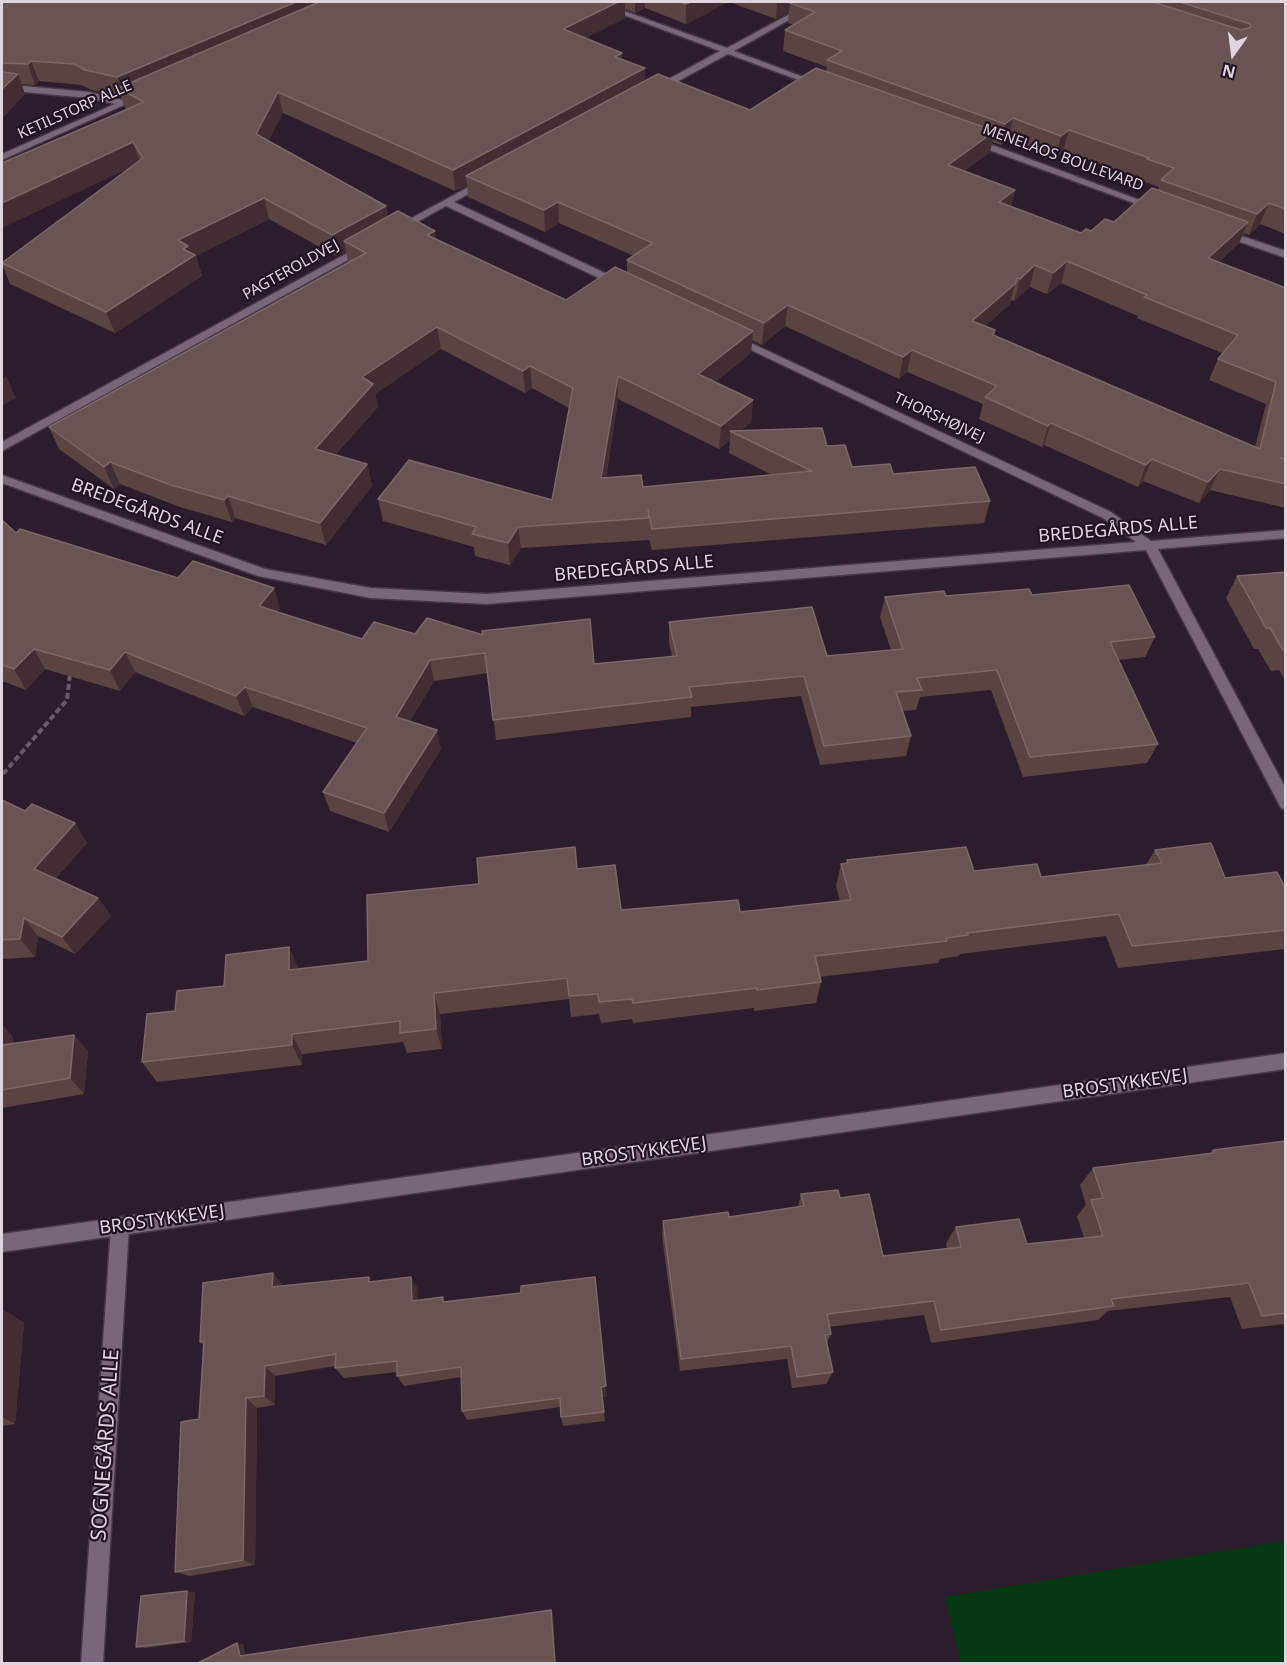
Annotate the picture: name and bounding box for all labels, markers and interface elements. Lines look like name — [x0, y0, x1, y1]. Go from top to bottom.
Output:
north arrow — [1203, 24, 1263, 84]
text: N — [1220, 59, 1238, 84]
street label: KETILSTORP ALLE — [15, 77, 135, 143]
street label: MENELAOS BOULEVARD — [980, 121, 1146, 195]
street label: PAGTEROLDVEJ — [240, 236, 342, 304]
street label: THORSHØJVEJ — [891, 389, 987, 447]
street label: BREDEGÅRDS ALLE — [68, 475, 226, 549]
street label: BREDEGÅRDS ALLE — [1037, 512, 1199, 548]
street label: BREDEGÅRDS ALLE — [553, 551, 715, 587]
street label: BROSTYKKEVEJ — [1061, 1065, 1189, 1103]
street label: BROSTYKKEVEJ — [580, 1133, 708, 1171]
street label: BROSTYKKEVEJ — [98, 1201, 226, 1239]
street label: SOGNEGÅRDS ALLE — [87, 1348, 125, 1542]

